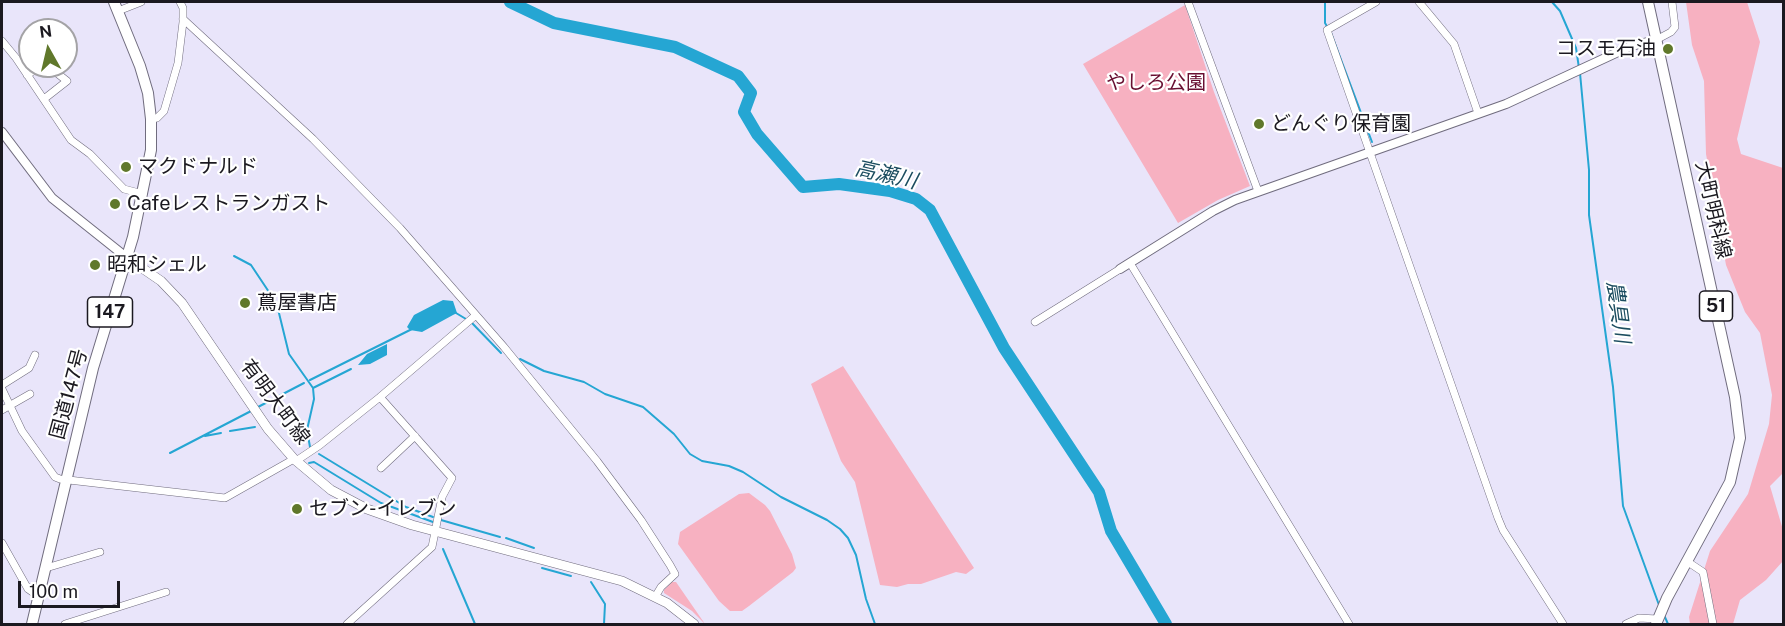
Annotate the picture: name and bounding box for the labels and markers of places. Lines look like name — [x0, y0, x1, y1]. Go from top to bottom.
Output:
place label: コスモ石油 — [1556, 37, 1656, 61]
marker: コスモ石油 — [1661, 42, 1675, 56]
place label: どんぐり保育園 — [1271, 112, 1411, 136]
marker: どんぐり保育園 — [1252, 117, 1266, 131]
place label: マクドナルド — [138, 155, 258, 179]
marker: マクドナルド — [119, 160, 133, 174]
place label: Cafeレストランガスト — [127, 192, 330, 216]
marker: Cafeレストランガスト — [108, 197, 122, 211]
place label: 昭和シェル — [107, 253, 207, 277]
marker: 昭和シェル — [88, 258, 102, 272]
place label: 蔦屋書店 — [257, 291, 337, 315]
marker: 蔦屋書店 — [238, 296, 252, 310]
place label: セブン-イレブン — [309, 497, 457, 521]
marker: セブン-イレブン — [290, 502, 304, 516]

